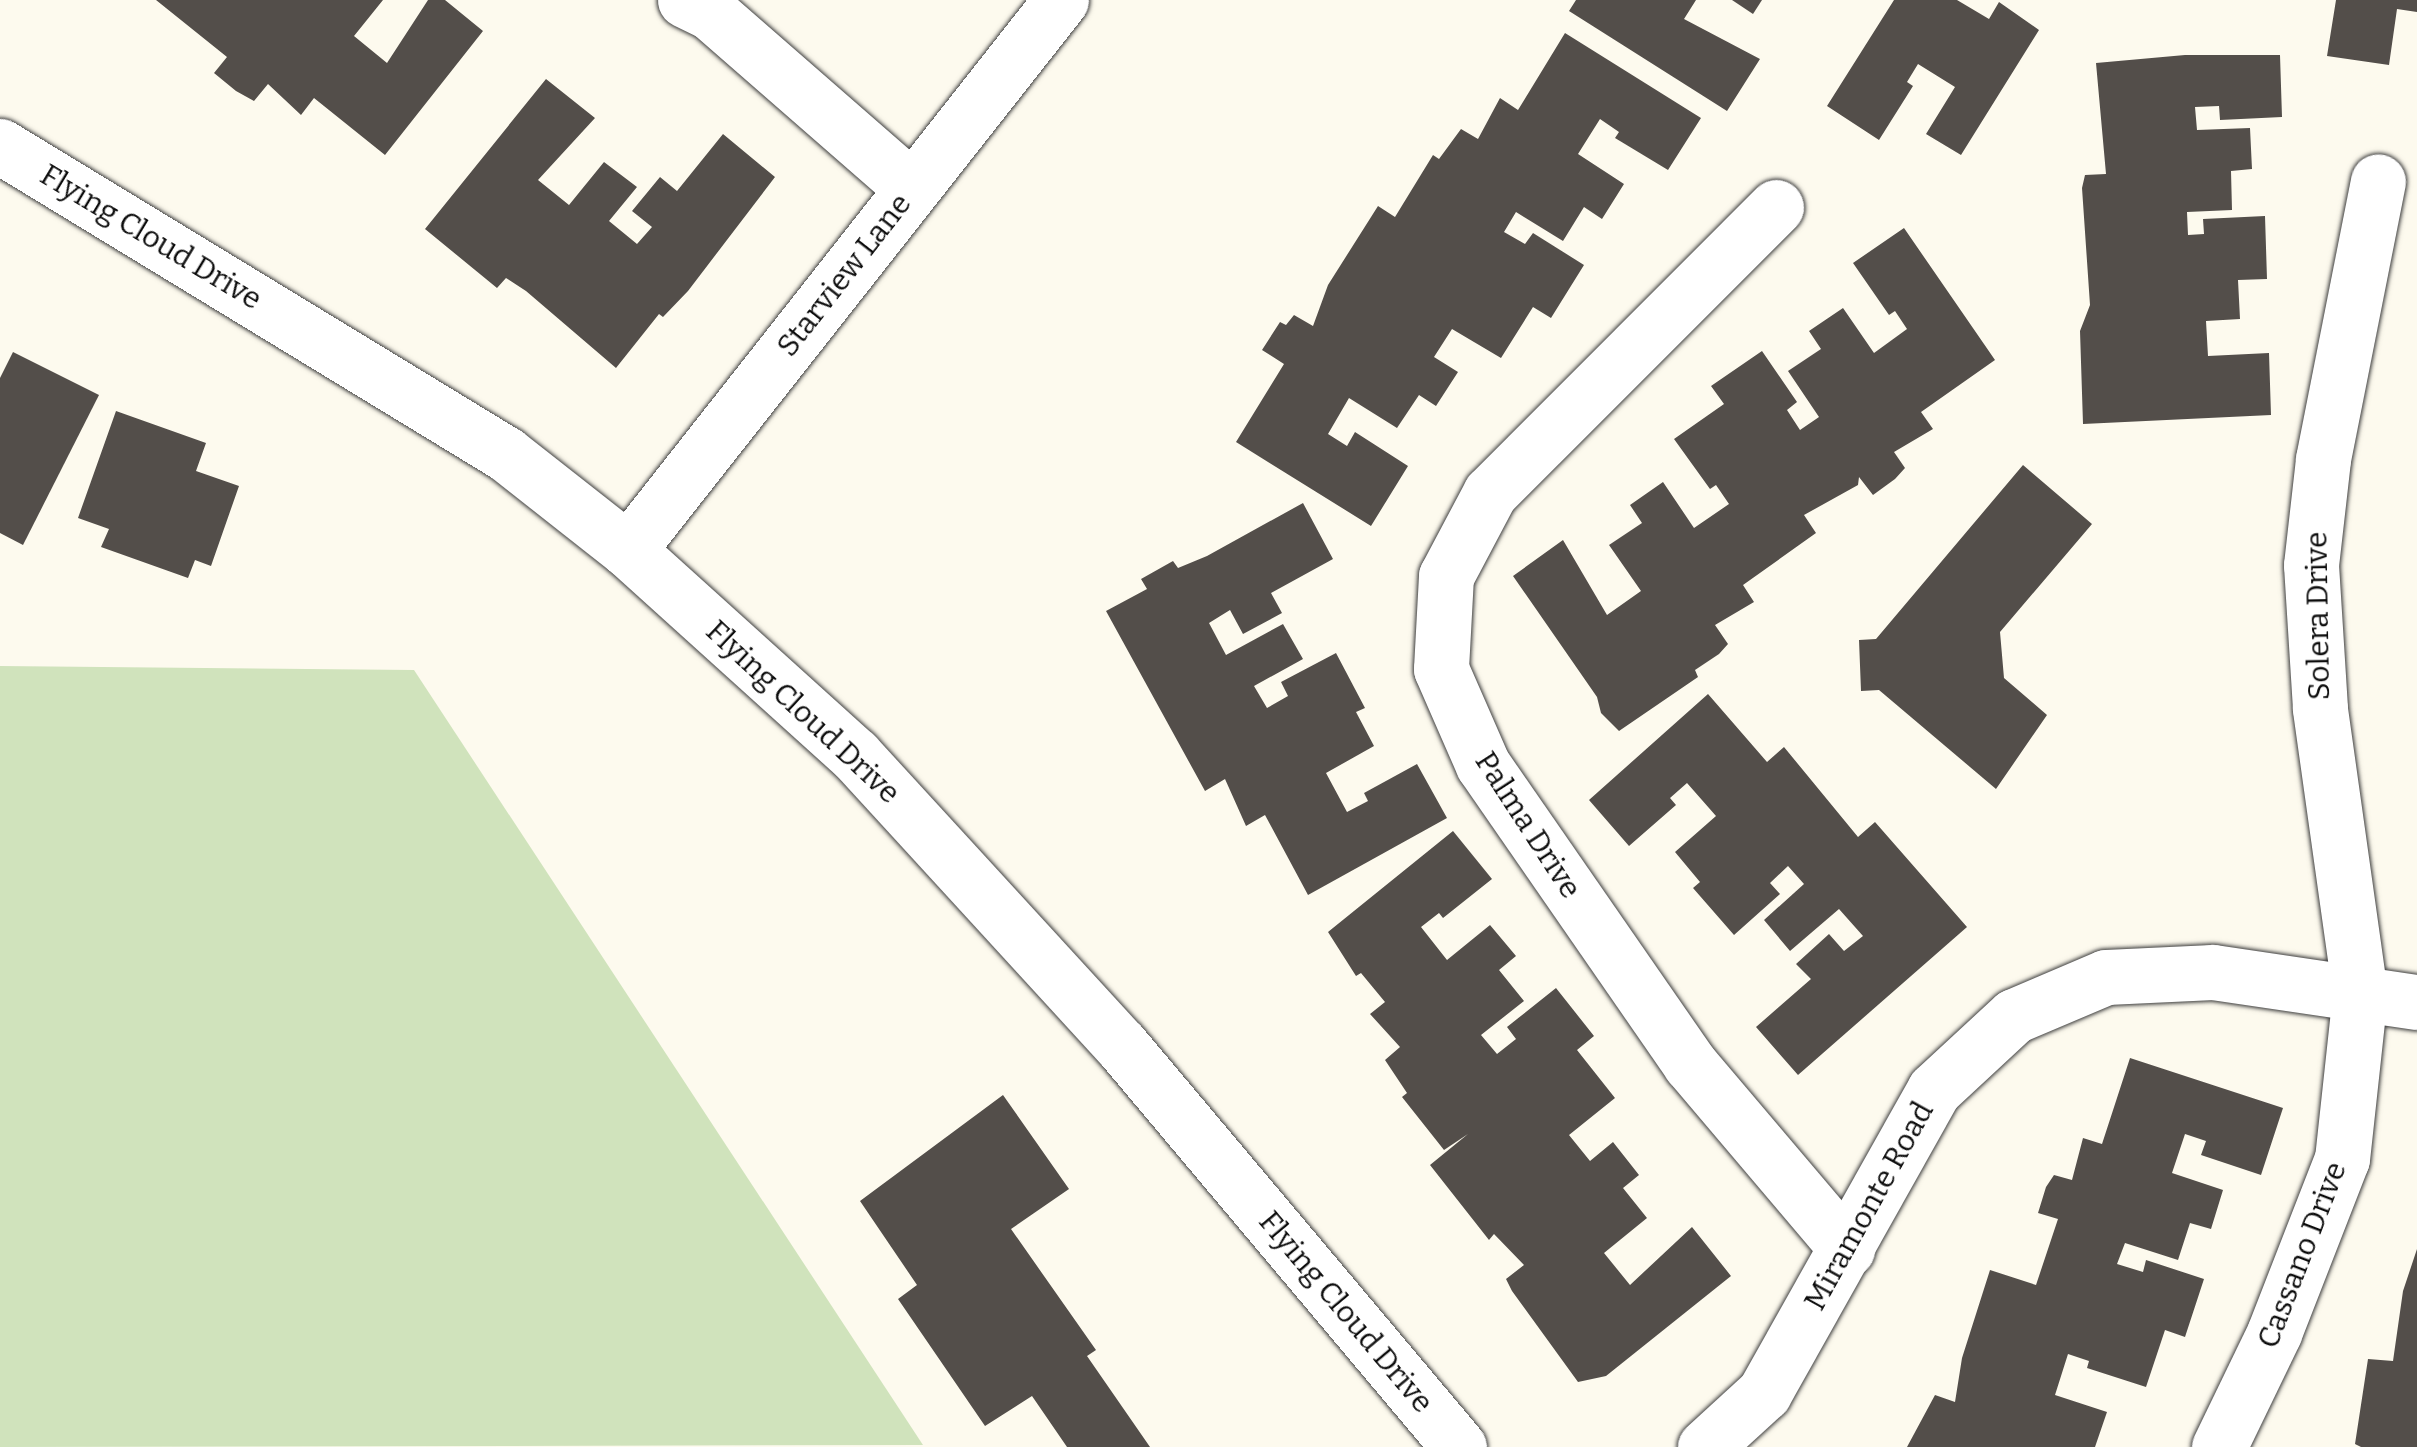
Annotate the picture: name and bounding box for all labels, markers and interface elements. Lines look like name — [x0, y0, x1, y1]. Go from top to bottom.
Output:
street label: Flying Cloud Drive — [34, 157, 268, 317]
street label: Starview Lane — [769, 187, 919, 363]
street label: Solera Drive — [2299, 531, 2337, 701]
street label: Flying Cloud Drive — [699, 613, 907, 811]
street label: Palma Drive — [1467, 745, 1589, 905]
street label: Miramonte Road — [1797, 1096, 1941, 1316]
street label: Cassano Drive — [2250, 1157, 2354, 1353]
street label: Flying Cloud Drive — [1251, 1204, 1441, 1420]

